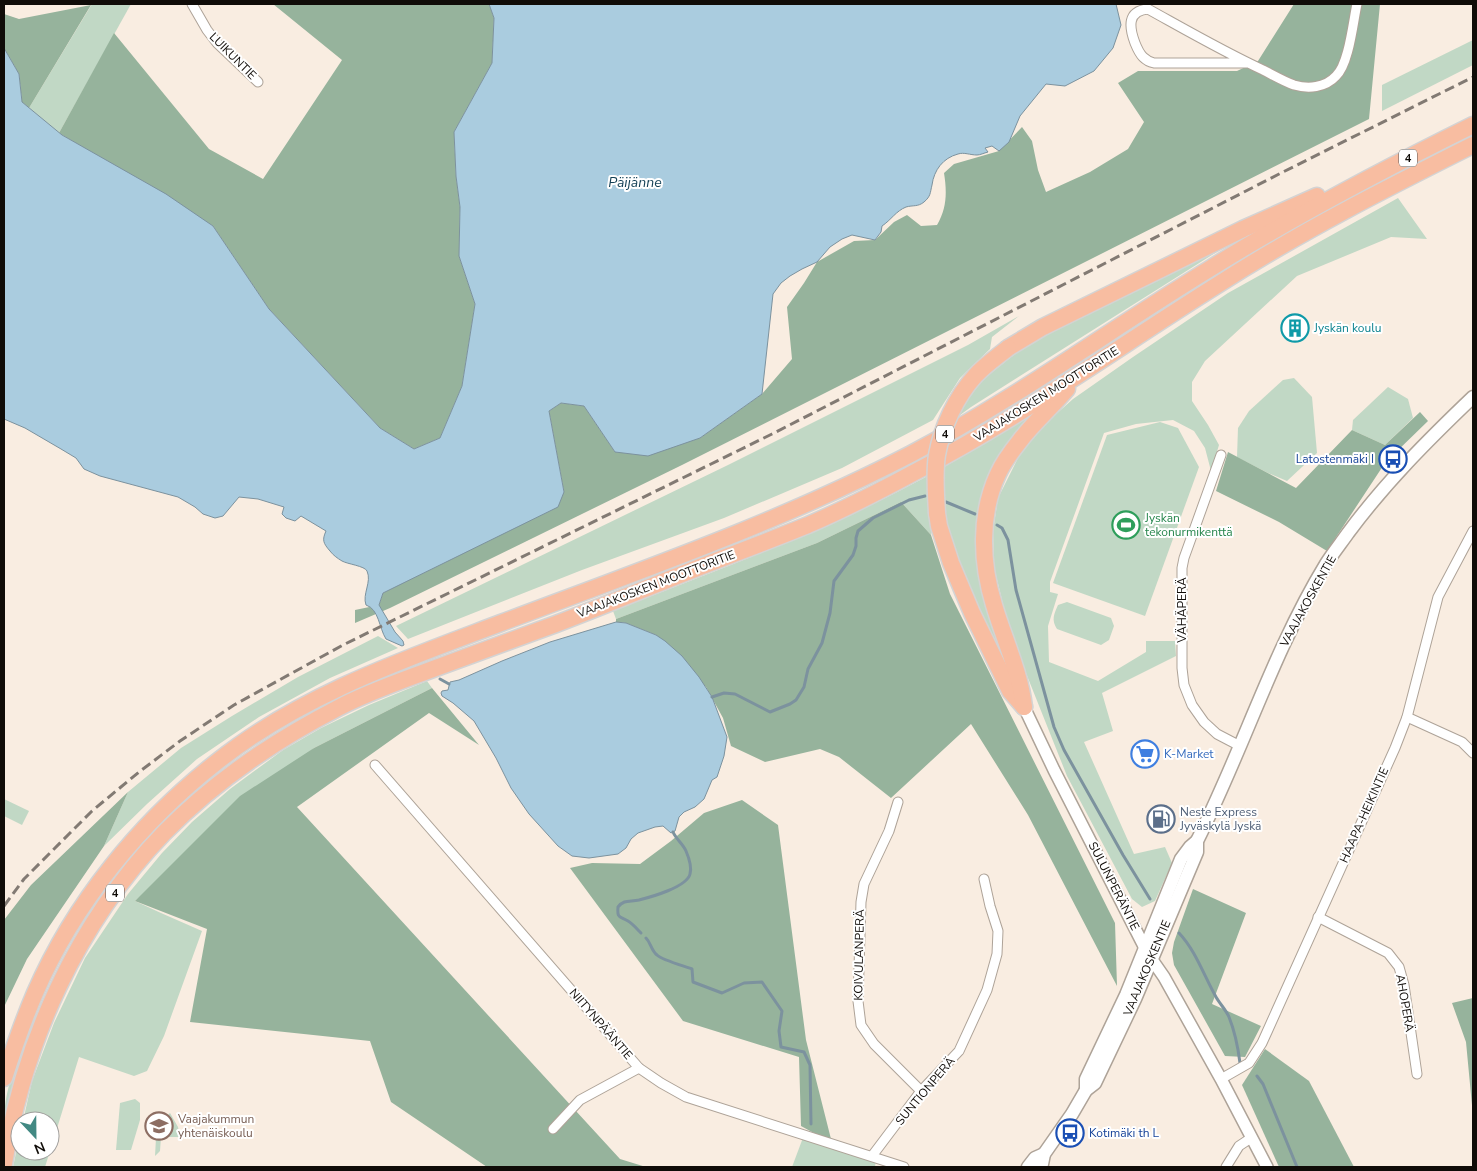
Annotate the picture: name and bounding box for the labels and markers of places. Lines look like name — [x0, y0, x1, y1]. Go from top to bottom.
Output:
building icon: Jyskän koulu — [1280, 313, 1310, 343]
place label: Jyskän koulu — [1313, 320, 1381, 336]
bus stop icon: Latostenmäki I — [1378, 444, 1408, 474]
place label: Latostenmäki I — [1296, 451, 1374, 467]
sports icon: Jyskän tekonurmikenttä — [1111, 510, 1141, 540]
place label: Jyskän tekonurmikenttä — [1144, 510, 1233, 540]
supermarket icon: K-Market — [1130, 739, 1160, 769]
place label: K-Market — [1164, 746, 1214, 762]
fuel station icon: Neste Express Jyväskylä Jyskä — [1146, 804, 1176, 834]
place label: Neste Express Jyväskylä Jyskä — [1179, 804, 1261, 834]
school or university icon: Vaajakummun yhtenäiskoulu — [144, 1111, 174, 1141]
place label: Vaajakummun yhtenäiskoulu — [177, 1111, 254, 1141]
bus stop icon: Kotimäki th L — [1055, 1118, 1085, 1148]
place label: Kotimäki th L — [1089, 1125, 1160, 1141]

